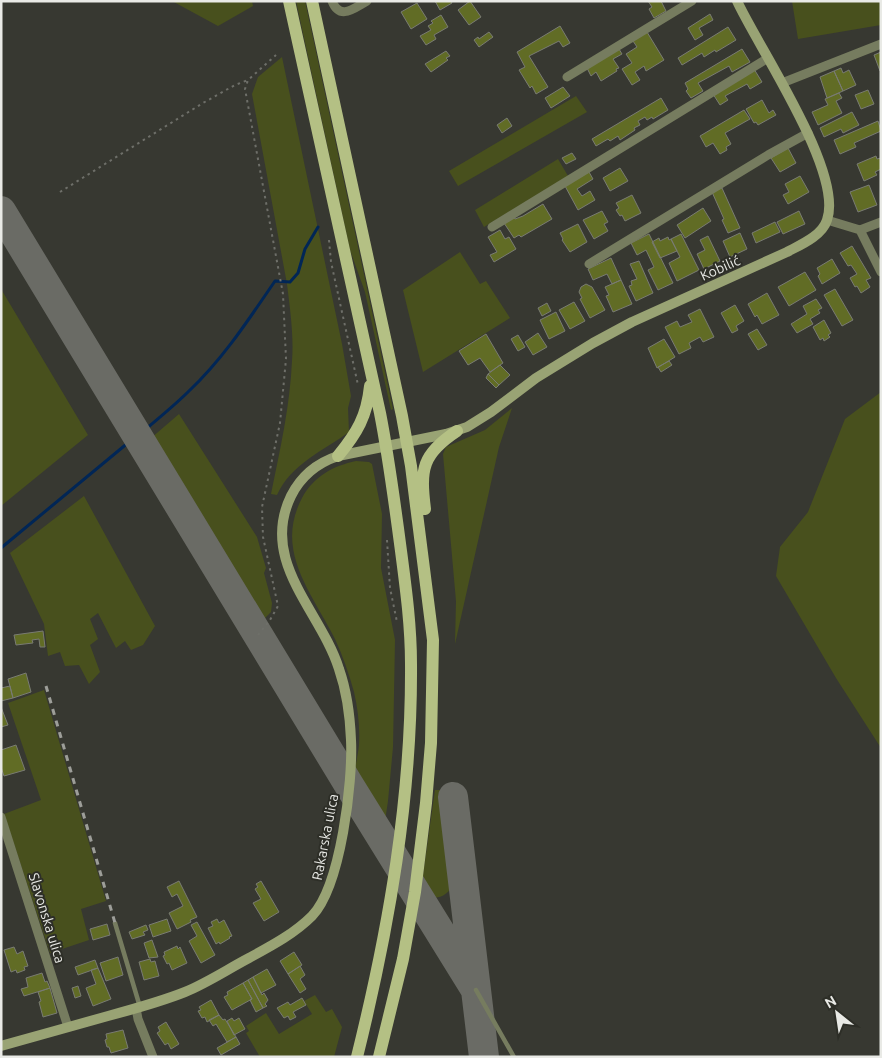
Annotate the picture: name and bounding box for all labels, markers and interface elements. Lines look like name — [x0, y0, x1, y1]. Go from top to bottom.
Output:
street label: Kobilić — [698, 252, 743, 284]
street label: Rakarska ulica — [309, 792, 341, 882]
street label: Slavonska ulica — [26, 871, 68, 965]
north arrow — [812, 988, 862, 1038]
text: N — [822, 992, 839, 1011]

